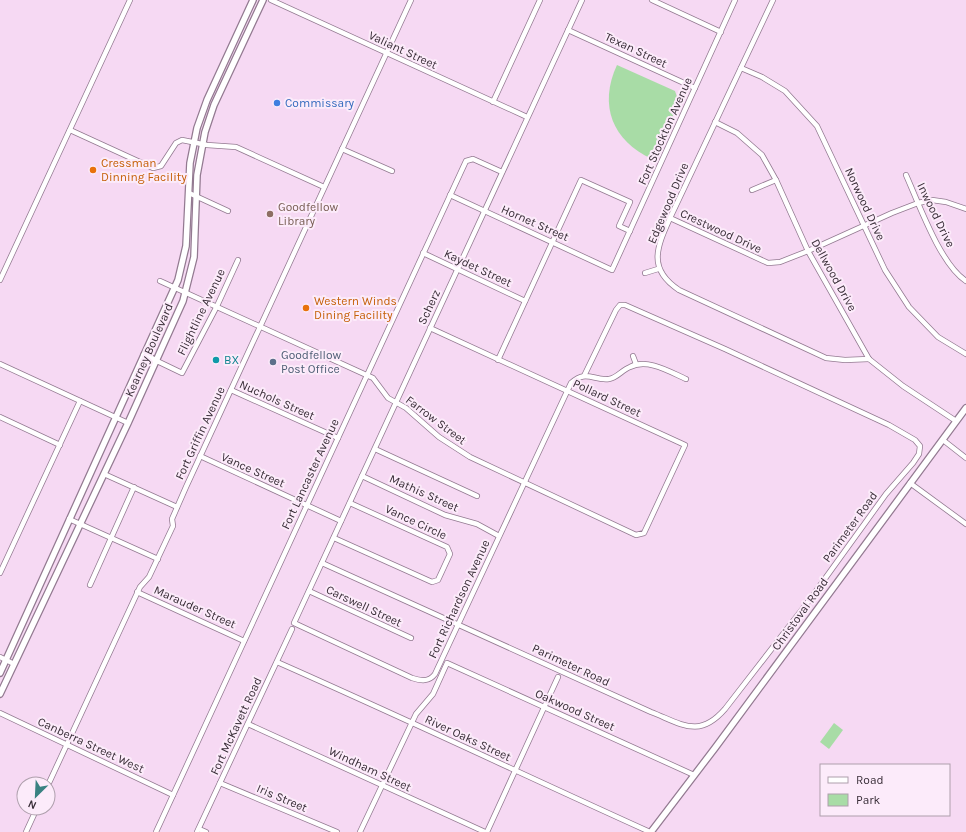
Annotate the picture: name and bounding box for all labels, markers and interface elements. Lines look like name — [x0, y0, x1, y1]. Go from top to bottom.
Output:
street label: Valiant Street — [366, 28, 440, 72]
street label: Texan Street — [603, 29, 670, 71]
street label: Fort Stockton Avenue — [635, 75, 695, 187]
place label: Commissary — [285, 96, 354, 110]
marker: Commissary — [272, 98, 282, 108]
place label: Cressman Dinning Facility — [101, 156, 187, 184]
street label: Edgewood Drive — [645, 160, 691, 246]
marker: Cressman Dinning Facility — [88, 165, 98, 175]
street label: Norwood Drive — [842, 165, 888, 243]
street label: Inwood Drive — [914, 180, 958, 250]
place label: Goodfellow Library — [278, 200, 339, 228]
street label: Hornet Street — [499, 202, 571, 244]
street label: Crestwood Drive — [678, 206, 764, 256]
marker: Goodfellow Library — [265, 209, 275, 219]
street label: Dellwood Drive — [808, 236, 860, 314]
street label: Kaydet Street — [442, 246, 515, 290]
street label: Flightline Avenue — [174, 266, 228, 358]
street label: Scherz — [415, 287, 443, 327]
place label: Western Winds Dining Facility — [314, 294, 397, 322]
street label: Kearney Boulevard — [122, 301, 176, 399]
marker: Western Winds Dining Facility — [301, 303, 311, 313]
place label: Goodfellow Post Office — [281, 348, 342, 376]
place label: BX — [224, 353, 239, 367]
marker: BX — [211, 355, 221, 365]
marker: Goodfellow Post Office — [268, 357, 278, 367]
street label: Pollard Street — [571, 376, 644, 420]
street label: Nuchols Street — [237, 377, 317, 423]
street label: Fort Griffin Avenue — [172, 384, 228, 482]
street label: Farrow Street — [403, 393, 469, 448]
street label: Fort Lancaster Avenue — [278, 417, 342, 531]
street label: Vance Street — [219, 450, 288, 490]
street label: Mathis Street — [387, 472, 461, 515]
street label: Parimeter Road — [820, 489, 880, 565]
street label: Vance Circle — [383, 502, 449, 542]
street label: Fort Richardson Avenue — [425, 538, 493, 660]
street label: Christoval Road — [769, 575, 831, 653]
street label: Carswell Street — [324, 582, 405, 630]
street label: Marauder Street — [152, 583, 239, 632]
street label: Parimeter Road — [530, 641, 612, 689]
street label: Fort McKavett Road — [207, 675, 265, 777]
street label: Oakwood Street — [533, 686, 617, 734]
street label: River Oaks Street — [423, 712, 514, 764]
street label: Canberra Street West — [36, 714, 147, 776]
street label: Windham Street — [326, 744, 414, 794]
legend — [820, 764, 950, 816]
text: Road — [856, 773, 884, 787]
north arrow — [16, 776, 56, 816]
street label: Iris Street — [255, 781, 310, 815]
text: Park — [856, 793, 881, 807]
text: N — [26, 797, 38, 812]

